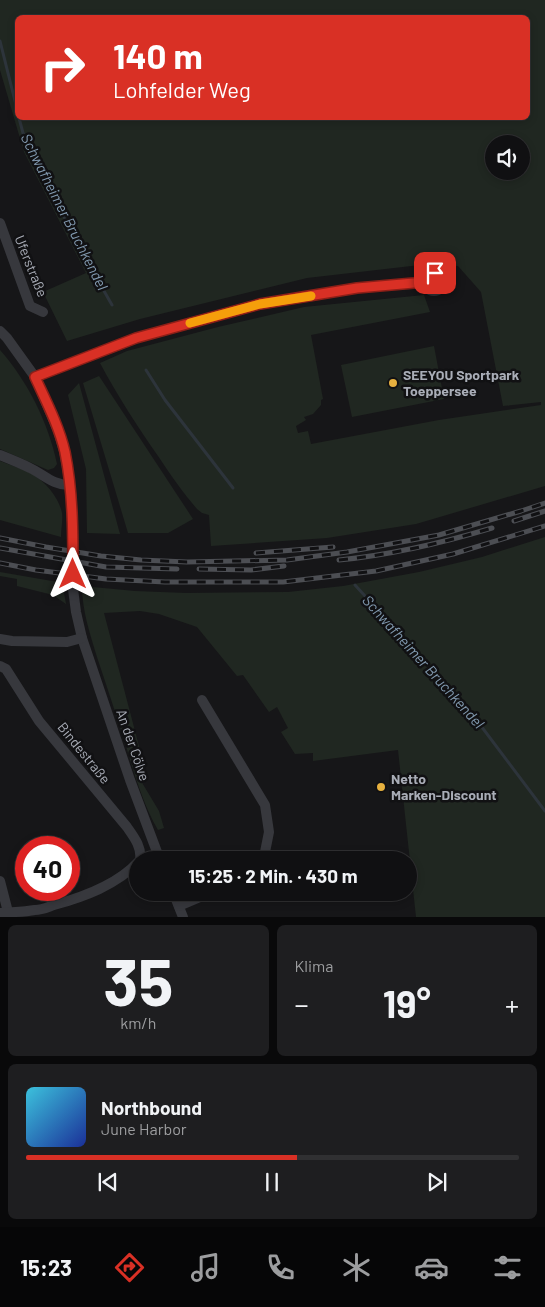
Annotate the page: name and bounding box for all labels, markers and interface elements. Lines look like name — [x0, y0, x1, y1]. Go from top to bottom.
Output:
text: 140 m — [113, 34, 203, 76]
icon: right — [30, 35, 95, 100]
text: Lohfelder Weg — [113, 76, 251, 102]
water label: Schwafheimer Bruchkendel — [18, 130, 113, 293]
map controls — [485, 135, 530, 180]
button: sound — [485, 135, 530, 180]
street label: Uferstraße — [11, 232, 52, 299]
pin — [414, 252, 456, 294]
icon: arrive — [421, 259, 449, 287]
place label: SEEYOU Sportpark Toeppersee — [403, 366, 520, 399]
marker: SEEYOU Sportpark Toeppersee — [387, 377, 399, 389]
position arrow — [46, 547, 98, 599]
water label: Schwafheimer Bruchkendel — [359, 591, 489, 732]
street label: An der Cölve — [113, 707, 154, 783]
street label: Bindestraße — [54, 719, 114, 787]
place label: Netto Marken-Discount — [391, 770, 497, 803]
marker: Netto Marken-Discount — [375, 781, 387, 793]
speed limit sign: 40 — [15, 836, 80, 901]
text: 15:25 · 2 Min. · 430 m — [188, 864, 358, 887]
text: 35 — [103, 941, 173, 1019]
text: Klima — [295, 956, 333, 975]
text: 19° — [383, 980, 431, 1026]
text: − — [295, 987, 309, 1021]
text: + — [505, 987, 519, 1021]
text: km/h — [120, 1013, 156, 1032]
text: Northbound — [101, 1096, 202, 1119]
text: June Harbor — [101, 1119, 187, 1138]
icon: previous — [94, 1168, 122, 1196]
icon: pause — [258, 1168, 286, 1196]
icon: next — [423, 1168, 451, 1196]
icon: directions — [112, 1250, 147, 1285]
icon: music — [188, 1250, 223, 1285]
icon: phone — [263, 1250, 298, 1285]
icon: climate — [339, 1250, 374, 1285]
icon: car — [414, 1250, 449, 1285]
icon: filters — [490, 1250, 525, 1285]
text: 15:23 — [20, 1254, 72, 1280]

